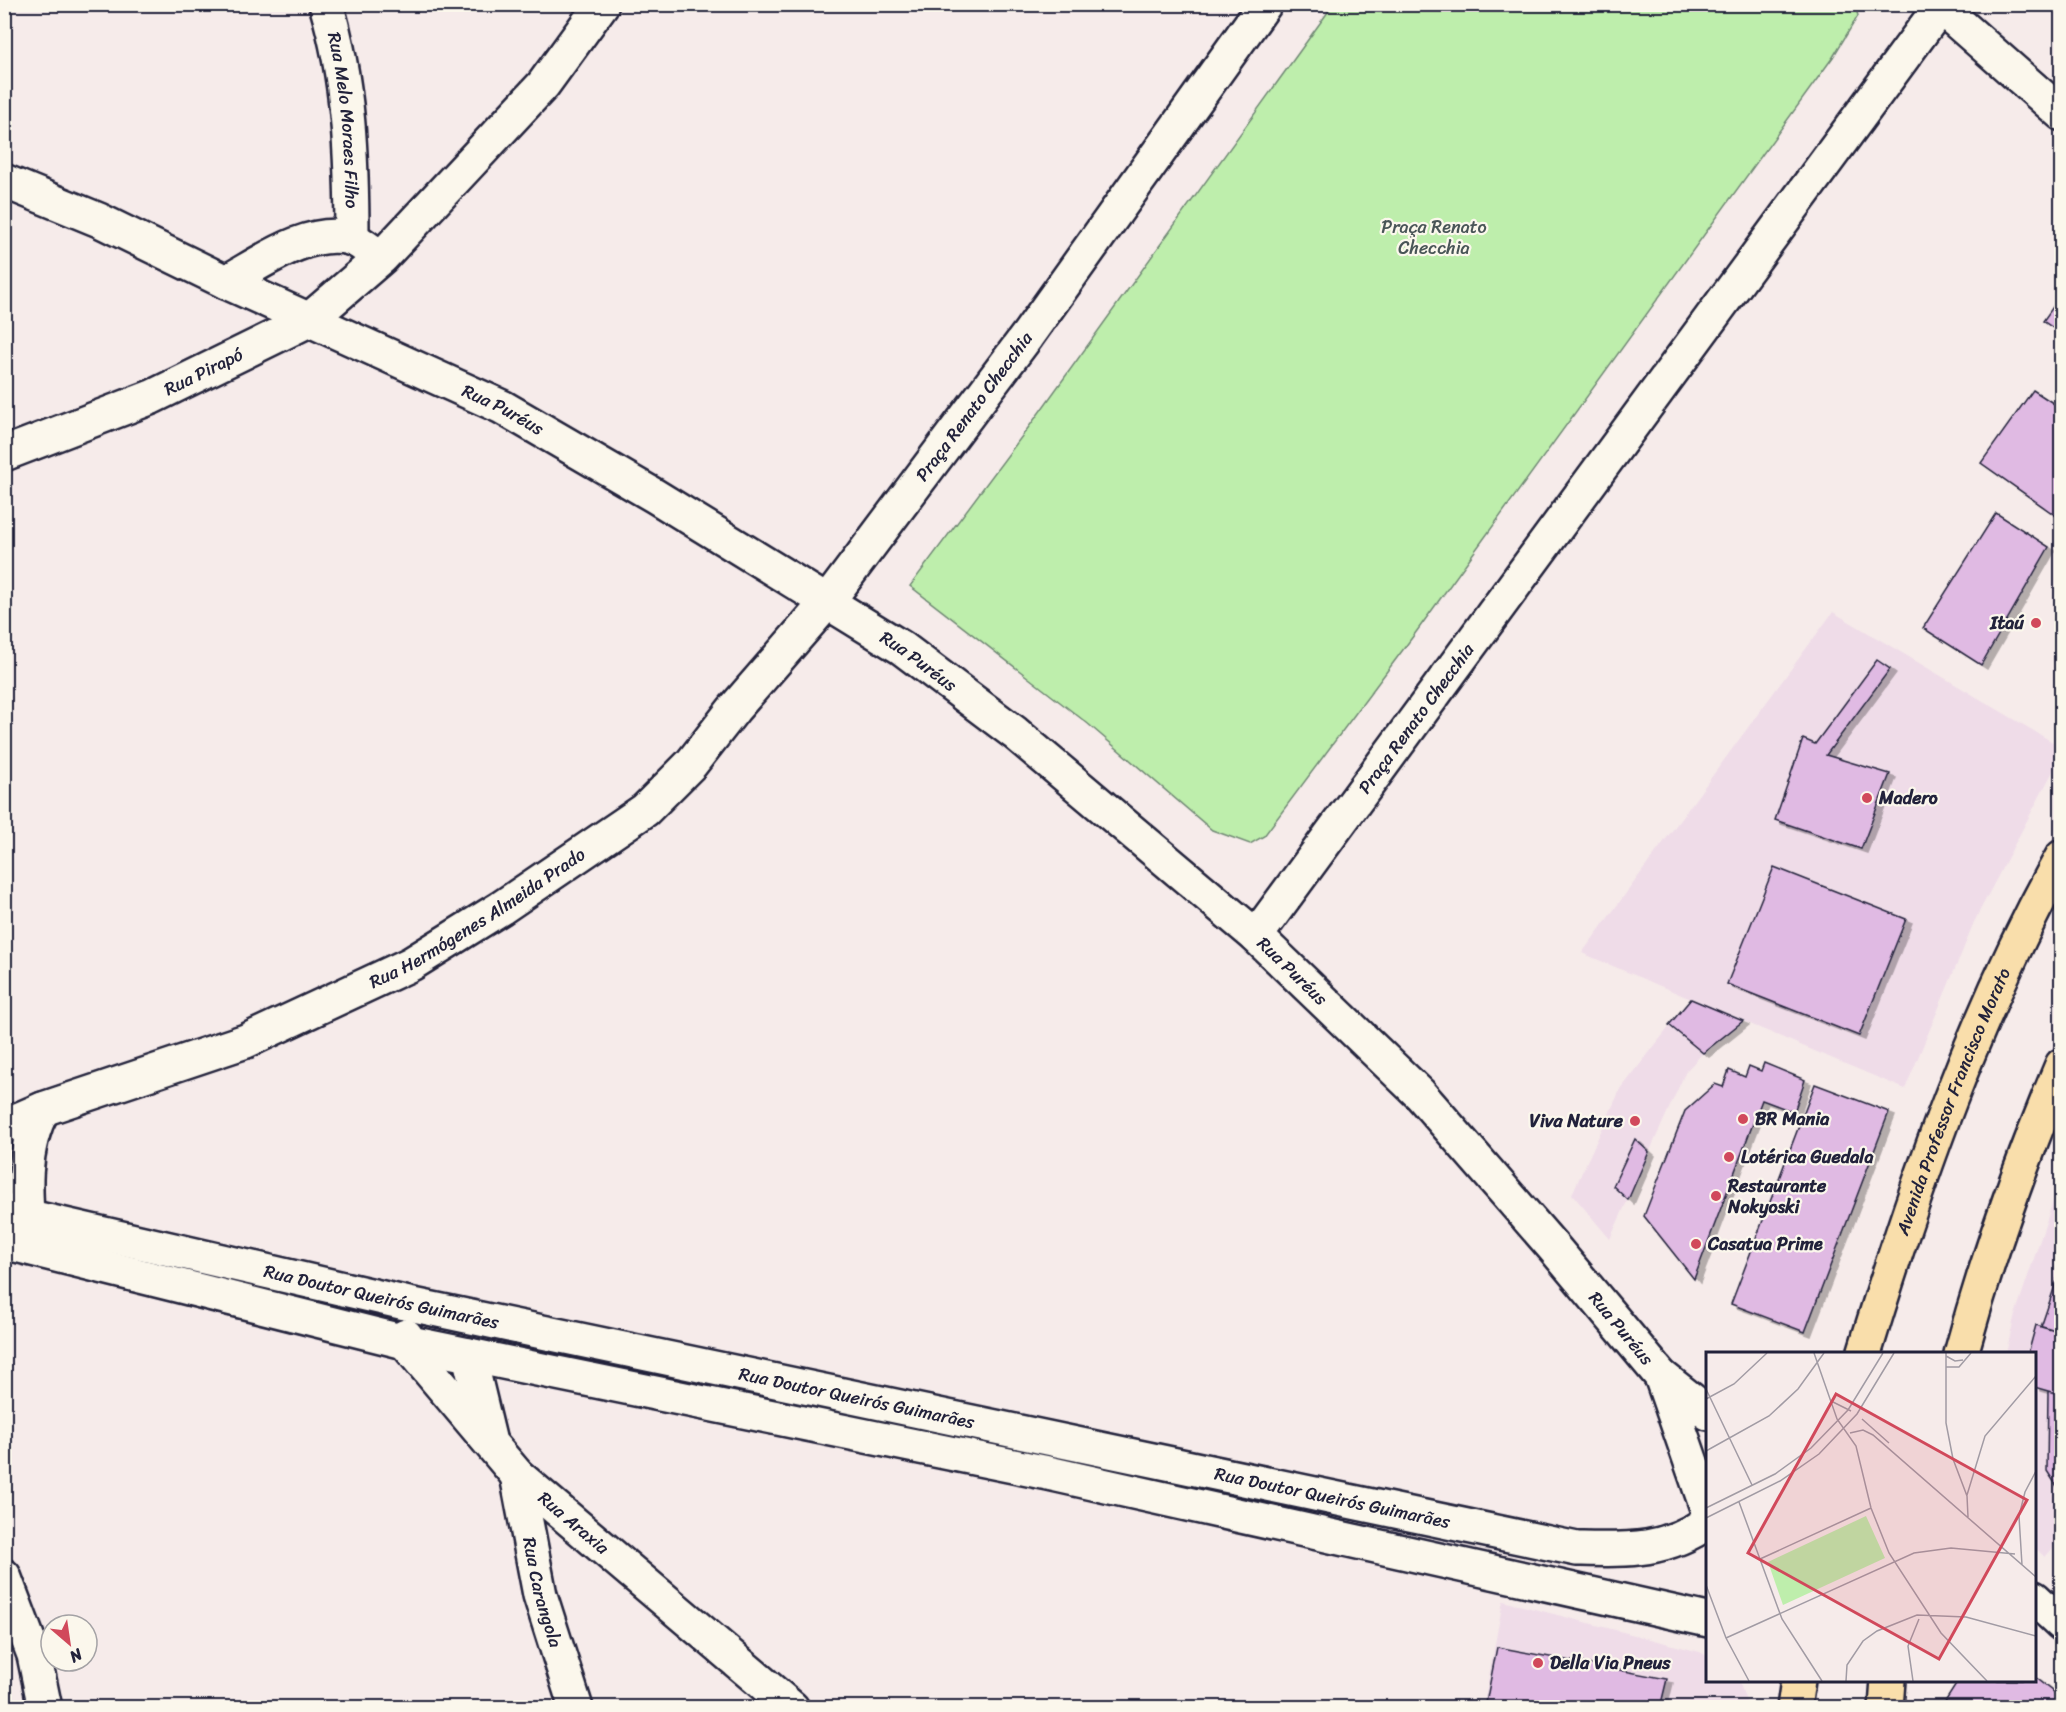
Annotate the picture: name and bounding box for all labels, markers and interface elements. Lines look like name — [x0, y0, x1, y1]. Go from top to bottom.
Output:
street label: Rua Melo Moraes Filho — [318, 29, 368, 209]
park label: Praça Renato Checchia — [1381, 211, 1487, 264]
street label: Praça Renato Checchia — [907, 324, 1042, 489]
street label: Rua Pirapó — [158, 338, 249, 405]
street label: Rua Puréus — [457, 375, 551, 445]
place label: Itaú — [1989, 607, 2024, 639]
marker: Itaú — [2029, 616, 2043, 630]
street label: Rua Puréus — [874, 622, 965, 701]
street label: Praça Renato Checchia — [1350, 635, 1483, 801]
place label: Madero — [1878, 782, 1938, 814]
marker: Madero — [1860, 791, 1874, 805]
street label: Rua Hermógenes Almeida Prado — [364, 839, 592, 997]
street label: Rua Puréus — [1249, 929, 1336, 1014]
street label: Avenida Professor Francisco Morato — [1886, 962, 2020, 1240]
place label: BR Mania — [1755, 1103, 1830, 1135]
place label: Viva Nature — [1529, 1105, 1624, 1137]
marker: BR Mania — [1736, 1112, 1750, 1126]
marker: Viva Nature — [1628, 1114, 1642, 1128]
place label: Lotérica Guedala — [1741, 1141, 1873, 1173]
marker: Lotérica Guedala — [1722, 1150, 1736, 1164]
place label: Restaurante Nokyoski — [1727, 1170, 1827, 1223]
marker: Restaurante Nokyoski — [1709, 1189, 1723, 1203]
place label: Casatua Prime — [1707, 1228, 1823, 1260]
marker: Casatua Prime — [1689, 1237, 1703, 1251]
street label: Rua Doutor Queirós Guimarães — [261, 1255, 502, 1339]
street label: Rua Puréus — [1580, 1284, 1662, 1373]
inset map — [1706, 1352, 2036, 1682]
street label: Rua Doutor Queirós Guimarães — [736, 1358, 978, 1438]
street label: Rua Doutor Queirós Guimarães — [1212, 1457, 1454, 1538]
street label: Rua Araxia — [530, 1483, 617, 1563]
street label: Rua Carangola — [513, 1534, 572, 1652]
north arrow — [39, 1613, 99, 1673]
text: N — [63, 1640, 89, 1671]
place label: Della Via Pneus — [1550, 1647, 1671, 1679]
marker: Della Via Pneus — [1531, 1656, 1545, 1670]

